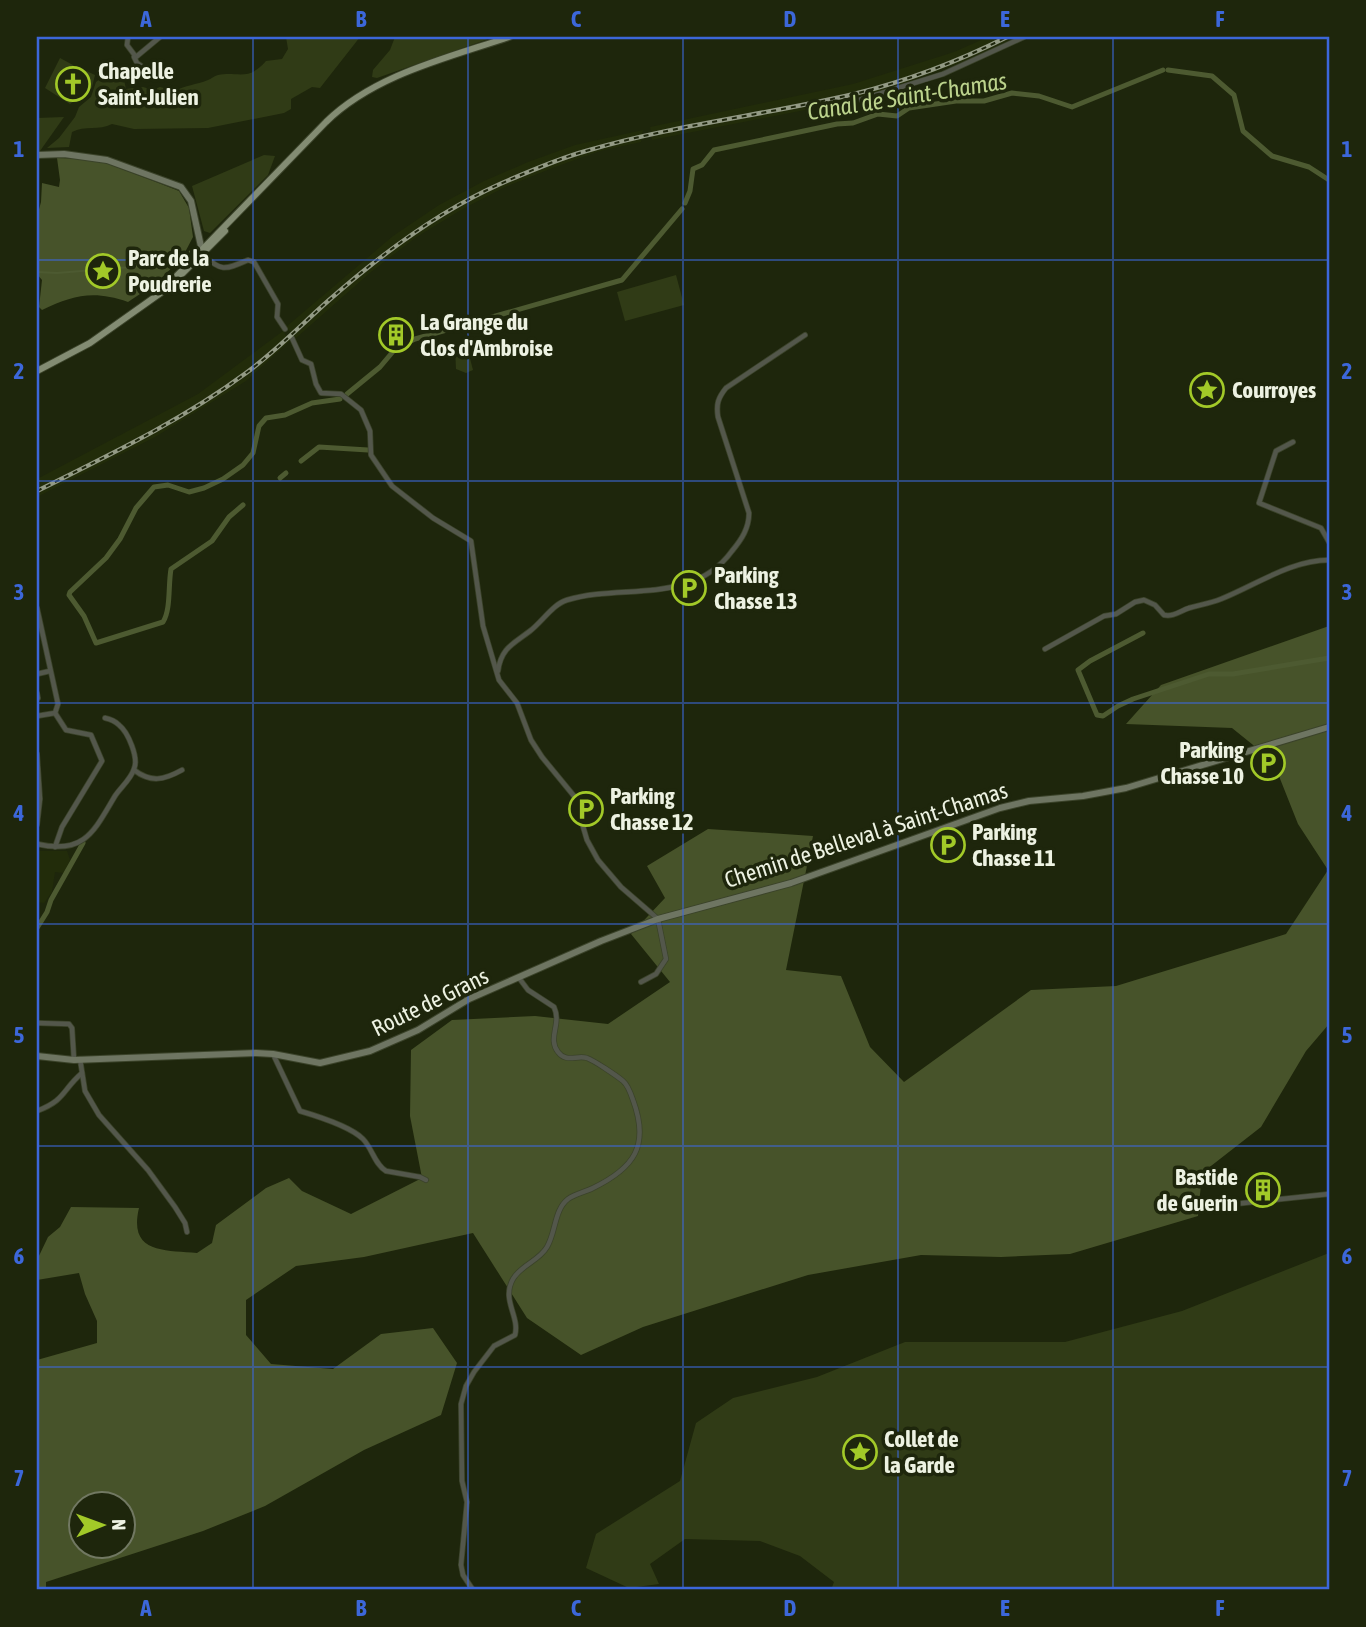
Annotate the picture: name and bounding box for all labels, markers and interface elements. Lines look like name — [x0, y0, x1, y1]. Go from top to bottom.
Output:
text: A — [139, 6, 152, 32]
text: B — [356, 6, 367, 32]
text: C — [571, 6, 582, 32]
text: D — [784, 6, 797, 32]
text: E — [1000, 6, 1010, 32]
text: F — [1215, 6, 1225, 32]
place label: Chapelle Saint-Julien — [98, 58, 199, 110]
church icon: Chapelle Saint-Julien — [54, 65, 92, 103]
water label: Canal de Saint-Chamas — [805, 67, 1009, 125]
text: 1 — [14, 136, 25, 162]
text: 1 — [1342, 136, 1353, 162]
place label: Parc de la Poudrerie — [128, 245, 212, 297]
place icon: Parc de la Poudrerie — [84, 252, 122, 290]
place label: La Grange du Clos d'Ambroise — [420, 309, 553, 361]
building icon: La Grange du Clos d'Ambroise — [377, 316, 415, 354]
text: 2 — [14, 358, 24, 384]
text: 2 — [1342, 358, 1352, 384]
place icon: Courroyes — [1188, 371, 1226, 409]
place label: Courroyes — [1232, 377, 1316, 403]
place label: Parking Chasse 13 — [714, 562, 798, 614]
parking icon: Parking Chasse 13 — [670, 569, 708, 607]
text: 3 — [14, 579, 24, 605]
text: 3 — [1342, 579, 1352, 605]
place label: Parking Chasse 10 — [1160, 737, 1244, 789]
parking icon: Parking Chasse 10 — [1249, 744, 1287, 782]
street label: Chemin de Belleval à Saint-Chamas — [721, 777, 1011, 893]
place label: Parking Chasse 12 — [610, 783, 694, 835]
parking icon: Parking Chasse 12 — [567, 790, 605, 828]
text: 4 — [13, 800, 25, 826]
text: 4 — [1341, 800, 1353, 826]
place label: Parking Chasse 11 — [972, 819, 1056, 871]
parking icon: Parking Chasse 11 — [929, 826, 967, 864]
street label: Route de Grans — [368, 963, 492, 1041]
text: 5 — [14, 1022, 25, 1048]
text: 5 — [1342, 1022, 1353, 1048]
place label: Bastide de Guerin — [1157, 1164, 1238, 1216]
building icon: Bastide de Guerin — [1244, 1171, 1282, 1209]
text: 6 — [14, 1243, 25, 1269]
text: 6 — [1342, 1243, 1353, 1269]
place label: Collet de la Garde — [884, 1426, 959, 1478]
place icon: Collet de la Garde — [841, 1433, 879, 1471]
text: 7 — [14, 1465, 24, 1491]
text: 7 — [1342, 1465, 1352, 1491]
north arrow — [66, 1490, 136, 1560]
text: N — [108, 1519, 130, 1531]
text: A — [139, 1595, 152, 1621]
text: B — [356, 1595, 367, 1621]
text: C — [571, 1595, 582, 1621]
text: D — [784, 1595, 797, 1621]
text: E — [1000, 1595, 1010, 1621]
text: F — [1215, 1595, 1225, 1621]

